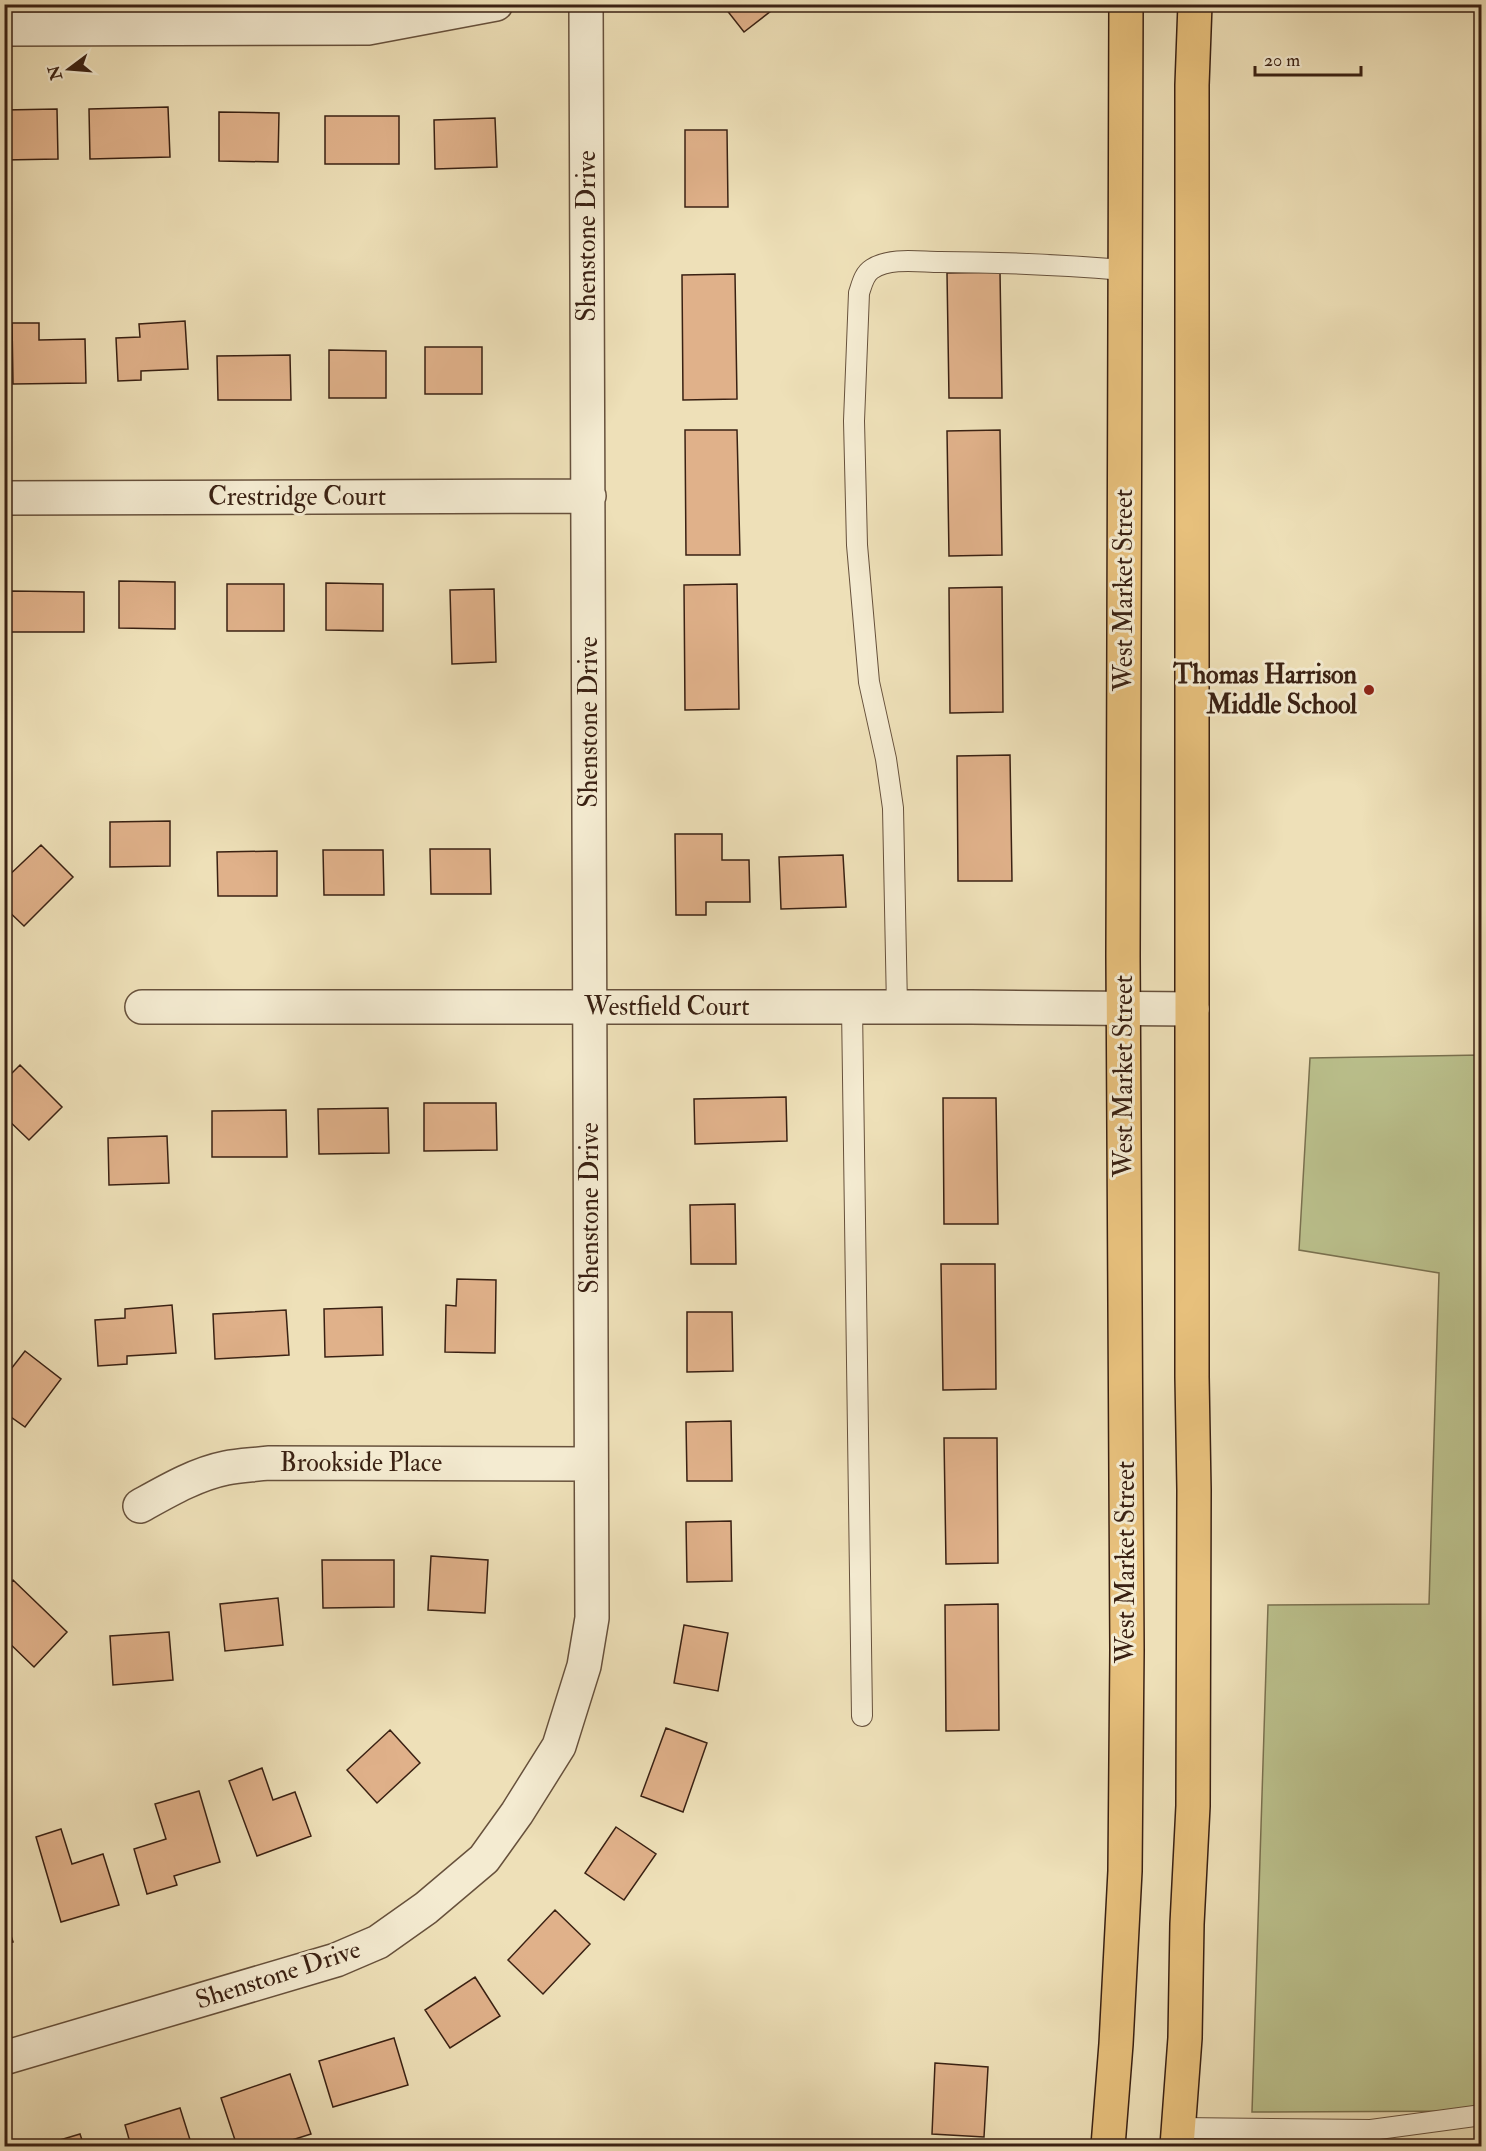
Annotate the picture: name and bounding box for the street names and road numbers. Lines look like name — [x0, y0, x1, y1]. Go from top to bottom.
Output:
street label: Shenstone Drive — [571, 150, 603, 322]
street label: Crestridge Court — [208, 481, 386, 513]
street label: West Market Street — [1108, 489, 1140, 692]
street label: Shenstone Drive — [573, 636, 605, 808]
street label: West Market Street — [1108, 975, 1140, 1178]
street label: Westfield Court — [583, 991, 750, 1023]
street label: Shenstone Drive — [574, 1122, 606, 1294]
street label: Brookside Place — [280, 1447, 442, 1479]
street label: West Market Street — [1110, 1461, 1142, 1664]
street label: Shenstone Drive — [192, 1933, 365, 2017]

